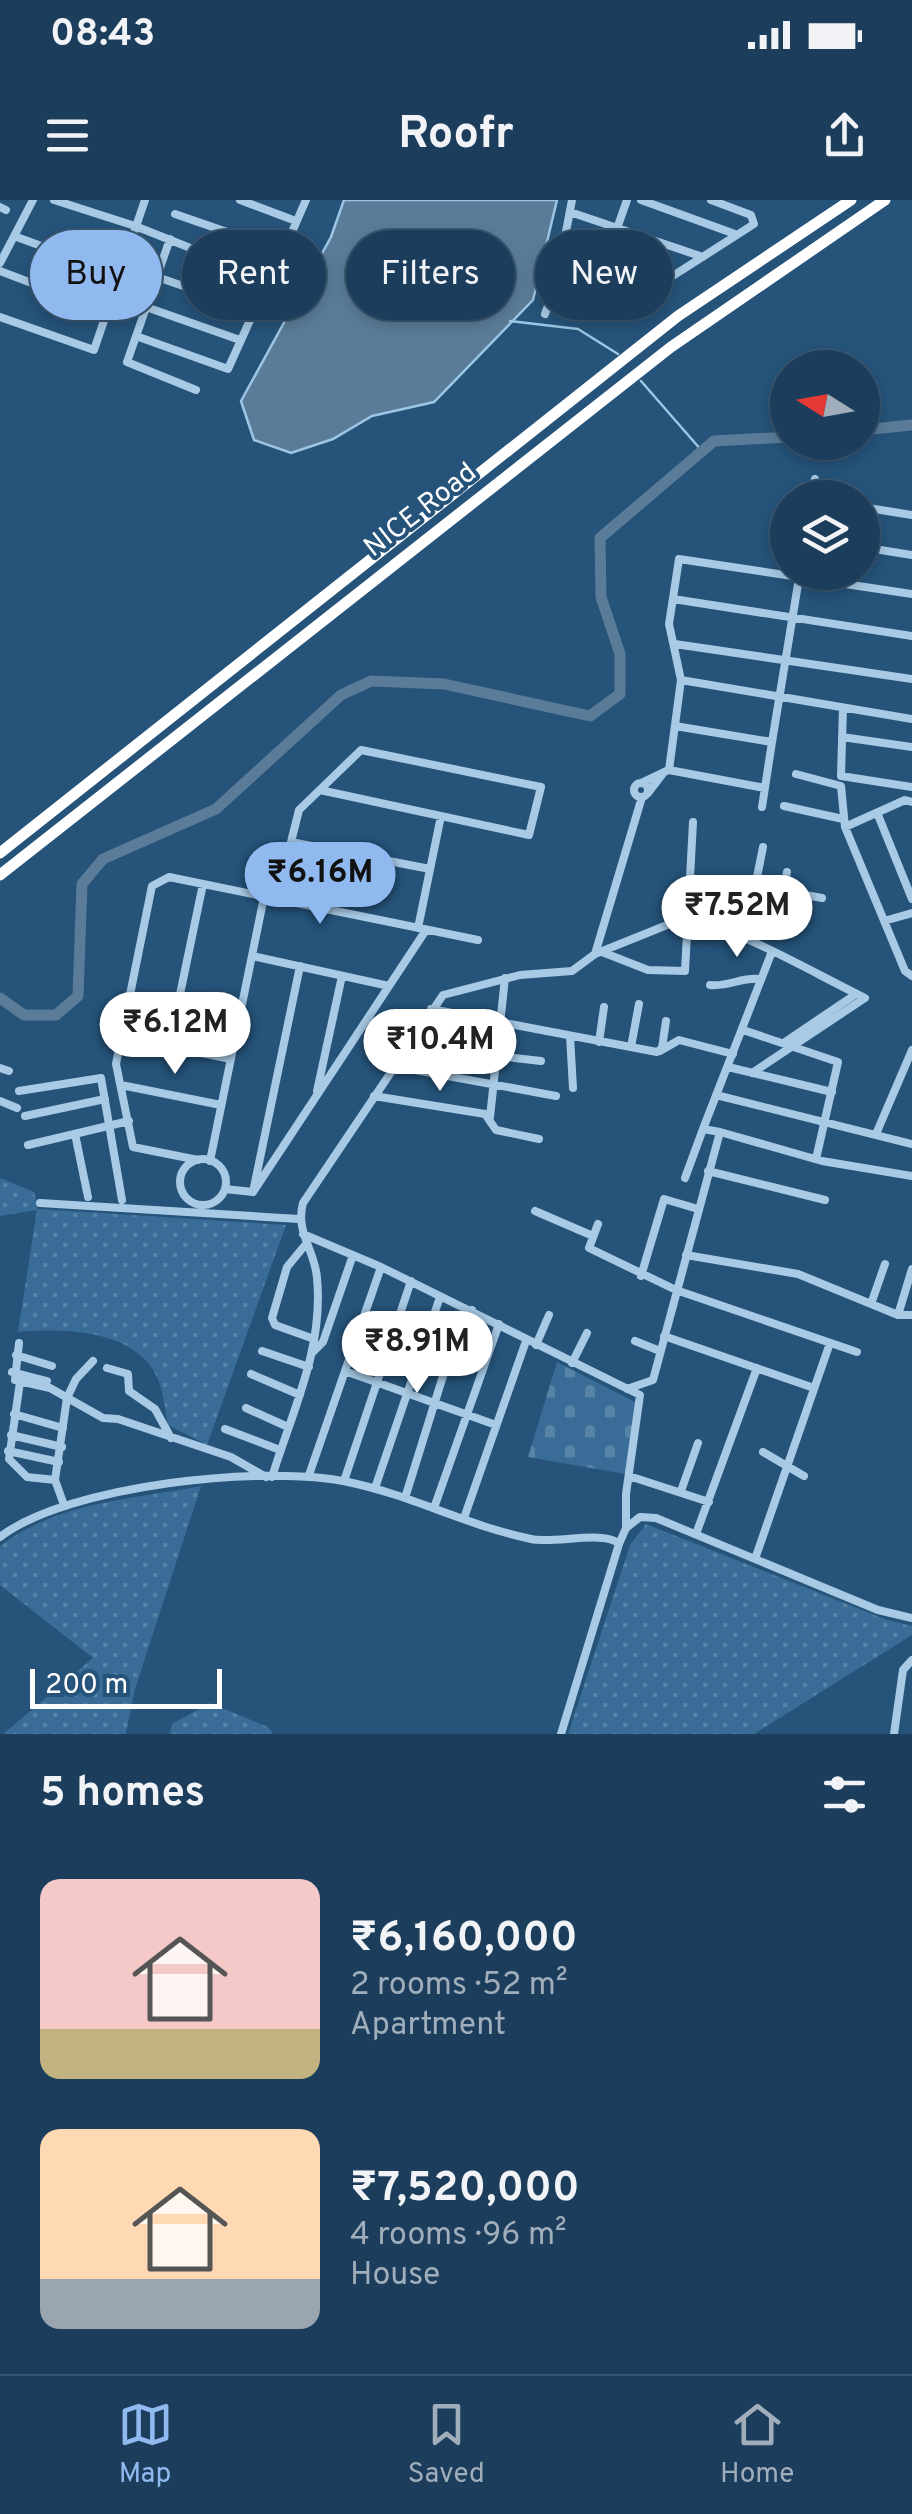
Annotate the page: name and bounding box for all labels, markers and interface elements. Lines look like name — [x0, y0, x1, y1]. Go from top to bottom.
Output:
text: 08:43 — [50, 11, 155, 60]
text: Roofr — [398, 107, 514, 164]
icon: menu — [40, 108, 95, 163]
icon: share — [817, 108, 872, 163]
chip: Buy — [30, 230, 162, 320]
chip: Rent — [182, 230, 326, 320]
chip: Filters — [346, 230, 515, 320]
chip: New — [535, 230, 673, 320]
north arrow — [770, 350, 880, 460]
map controls — [770, 350, 880, 590]
street label: NICE Road — [357, 456, 485, 566]
button: layers — [770, 480, 880, 590]
pin: ₹6.16M — [239, 842, 401, 927]
text: ₹6.16M — [267, 854, 373, 894]
pin: ₹7.52M — [656, 875, 818, 960]
text: ₹7.52M — [684, 887, 790, 927]
pin: ₹6.12M — [94, 992, 256, 1077]
text: ₹6.12M — [122, 1004, 228, 1044]
pin: ₹10.4M — [359, 1009, 521, 1094]
text: ₹10.4M — [385, 1021, 495, 1061]
pin: ₹8.91M — [336, 1311, 498, 1396]
text: ₹8.91M — [364, 1323, 470, 1363]
scale bar — [30, 1664, 222, 1708]
text: 200 m — [45, 1668, 128, 1704]
icon: filters — [817, 1767, 872, 1822]
text: 5 homes — [40, 1768, 205, 1821]
text: ₹6,160,000 — [350, 1913, 578, 1966]
icon: home — [120, 1919, 240, 2039]
text: 2 rooms · 52 m² — [350, 1966, 567, 2006]
text: Apartment — [350, 2006, 506, 2046]
text: ₹7,520,000 — [350, 2163, 580, 2216]
icon: home — [120, 2169, 240, 2289]
text: 4 rooms · 96 m² — [350, 2216, 567, 2256]
text: House — [350, 2256, 440, 2296]
tab: Map — [118, 2397, 173, 2493]
tab: Saved — [408, 2397, 485, 2493]
tab: Home — [720, 2397, 794, 2493]

